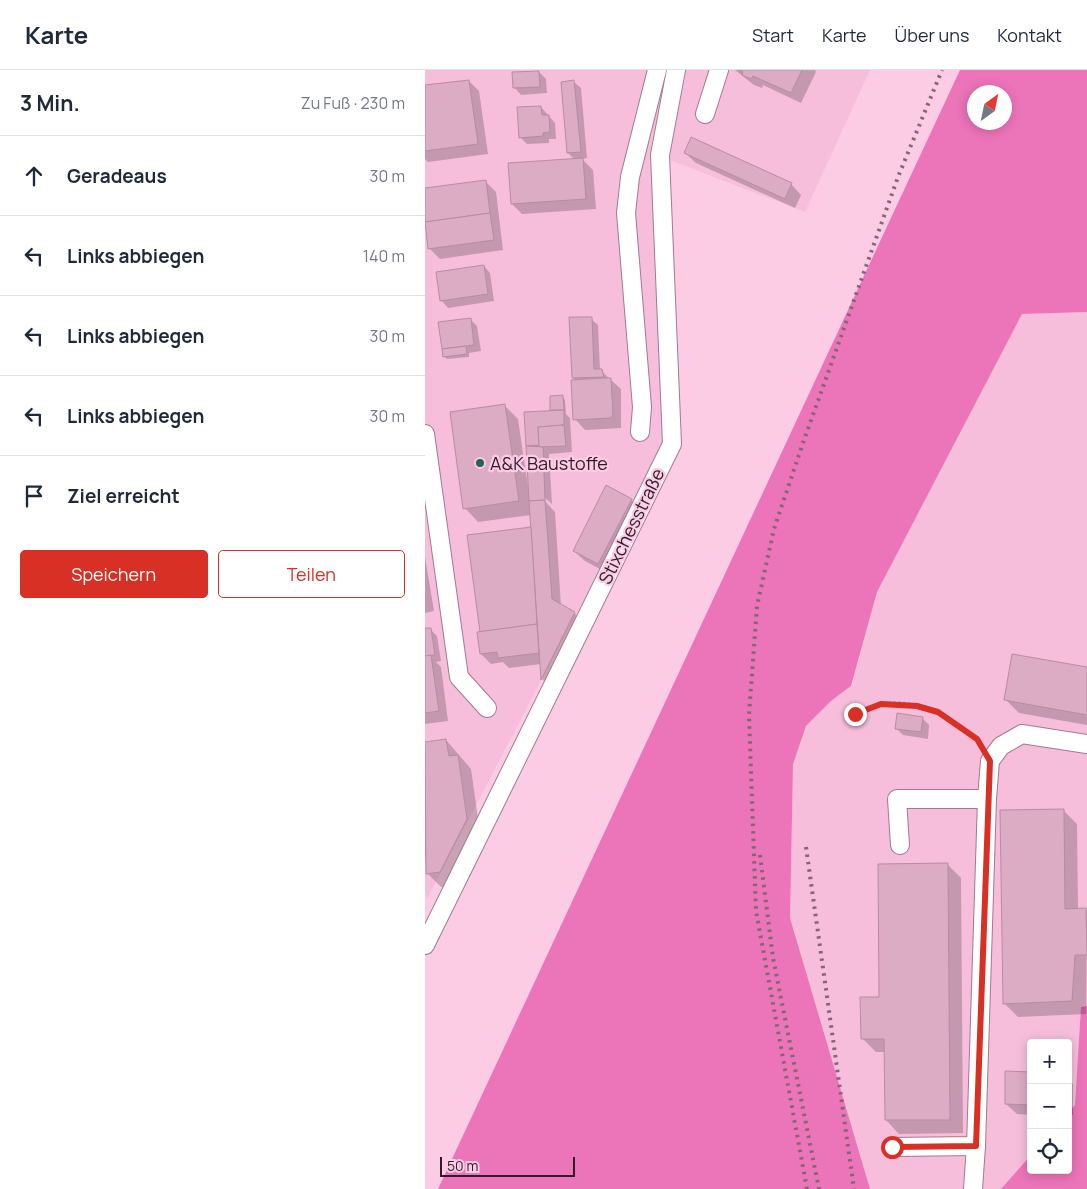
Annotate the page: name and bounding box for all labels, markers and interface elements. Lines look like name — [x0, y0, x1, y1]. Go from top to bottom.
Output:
text: Karte — [25, 18, 88, 51]
text: Start — [752, 23, 794, 47]
text: Karte — [822, 23, 867, 47]
text: Über uns — [895, 23, 969, 47]
text: Kontakt — [997, 23, 1062, 47]
north arrow — [967, 85, 1012, 130]
text: 3 Min. — [20, 89, 80, 117]
text: Zu Fuß · 230 m — [301, 92, 405, 114]
icon: ahead — [20, 162, 48, 190]
text: Geradeaus — [67, 163, 167, 189]
text: 30 m — [370, 165, 405, 187]
icon: left — [20, 242, 48, 270]
text: Links abbiegen — [67, 243, 204, 269]
text: 140 m — [363, 245, 405, 267]
icon: left — [20, 322, 48, 350]
text: Links abbiegen — [67, 323, 204, 349]
text: 30 m — [370, 325, 405, 347]
icon: left — [20, 402, 48, 430]
text: Links abbiegen — [67, 403, 204, 429]
text: 30 m — [370, 405, 405, 427]
place label: A&K Baustoffe — [490, 451, 608, 475]
marker: A&K Baustoffe — [474, 457, 486, 469]
street label: Stixchesstraße — [593, 464, 669, 588]
icon: arrive — [20, 482, 48, 510]
text: Ziel erreicht — [67, 483, 180, 509]
button: Speichern — [20, 550, 208, 598]
button: Teilen — [218, 550, 405, 598]
route end — [844, 703, 867, 726]
map controls — [1027, 1039, 1072, 1174]
button: + — [1027, 1039, 1072, 1084]
button: − — [1027, 1084, 1072, 1129]
button: locate — [1027, 1129, 1072, 1174]
route start — [881, 1136, 904, 1159]
scale bar — [440, 1154, 575, 1177]
text: 50 m — [447, 1156, 478, 1175]

